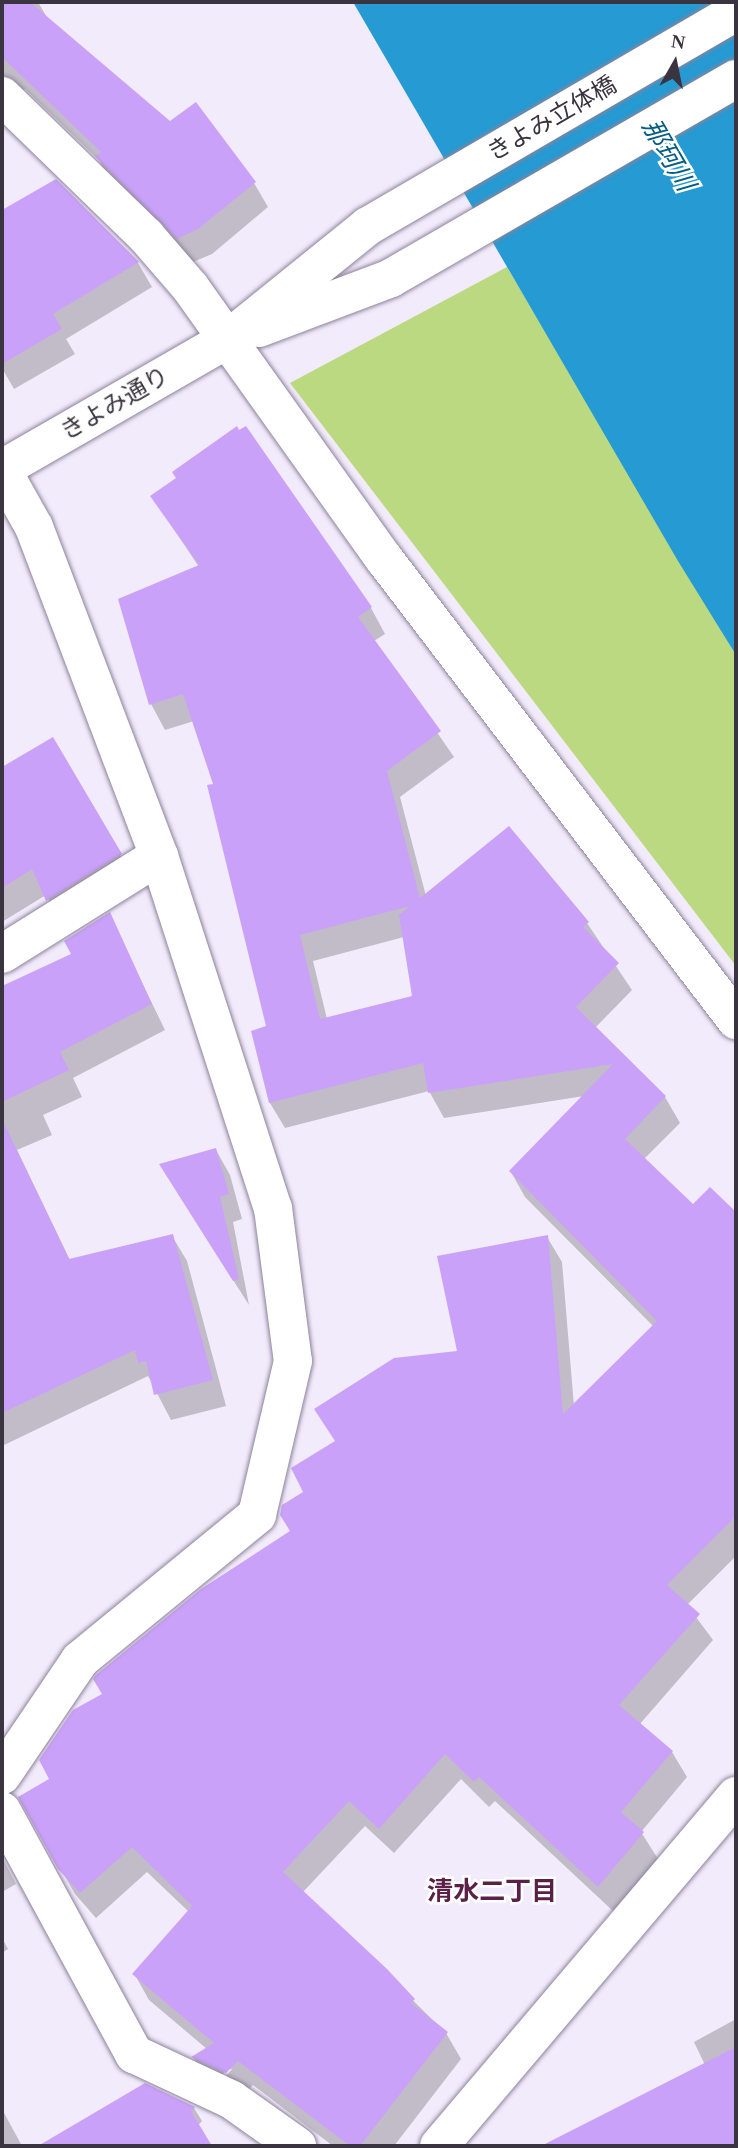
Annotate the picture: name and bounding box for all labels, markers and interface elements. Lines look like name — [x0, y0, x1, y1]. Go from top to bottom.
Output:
north arrow — [640, 28, 710, 98]
text: N — [670, 30, 687, 53]
street label: きよみ立体橋 — [482, 71, 622, 167]
water label: 那珂川 — [635, 113, 701, 197]
street label: きよみ通り — [56, 362, 174, 446]
district label: 清水二丁目 — [427, 1876, 557, 1908]

